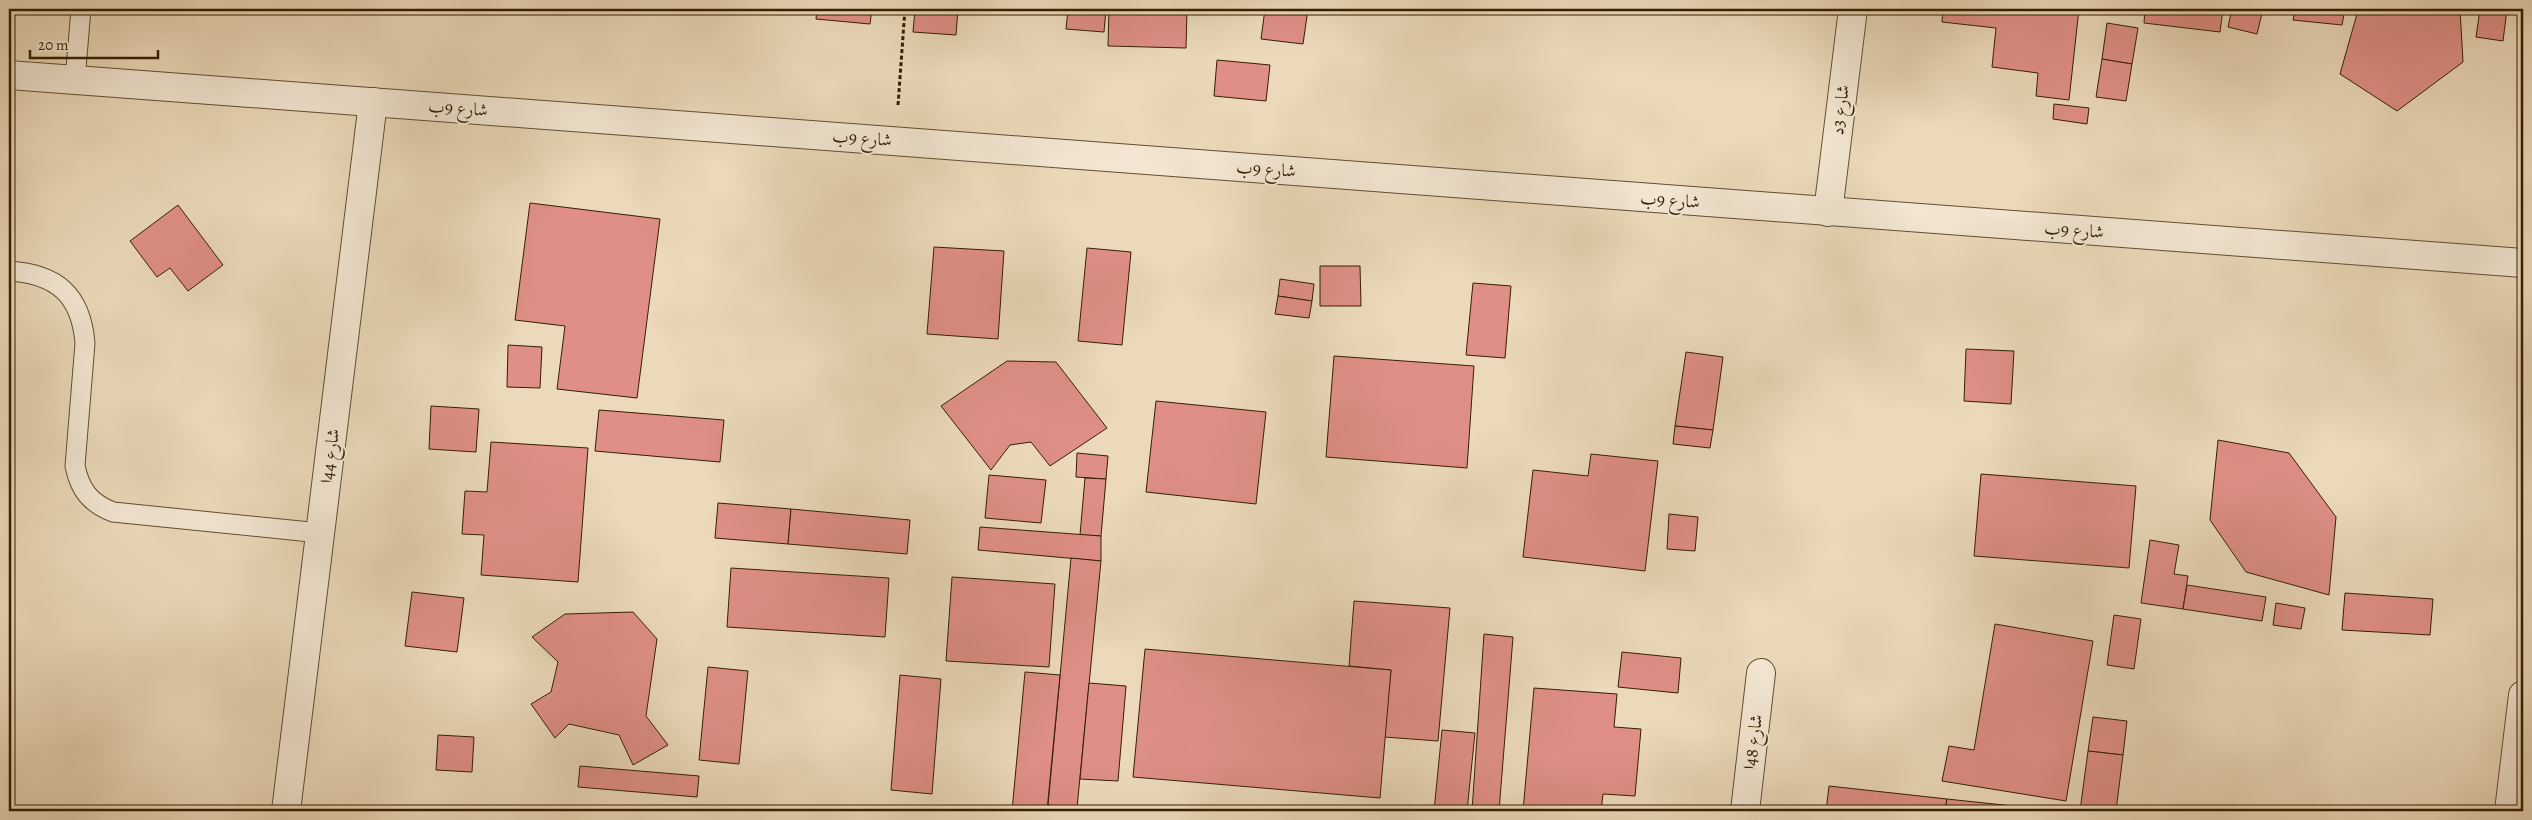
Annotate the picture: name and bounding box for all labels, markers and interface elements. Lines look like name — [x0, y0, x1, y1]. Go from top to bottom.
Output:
scale bar — [30, 28, 158, 60]
text: 20 m — [38, 35, 69, 55]
street label: شارع 3د — [1825, 84, 1858, 137]
street label: شارع 9ب — [427, 94, 489, 125]
street label: شارع 9ب — [831, 124, 893, 155]
street label: شارع 9ب — [1235, 155, 1297, 186]
street label: شارع 9ب — [1639, 186, 1701, 217]
street label: شارع 9ب — [2043, 216, 2105, 247]
street label: شارع 44ا — [315, 427, 348, 485]
street label: شارع 48ا — [1738, 713, 1771, 771]

